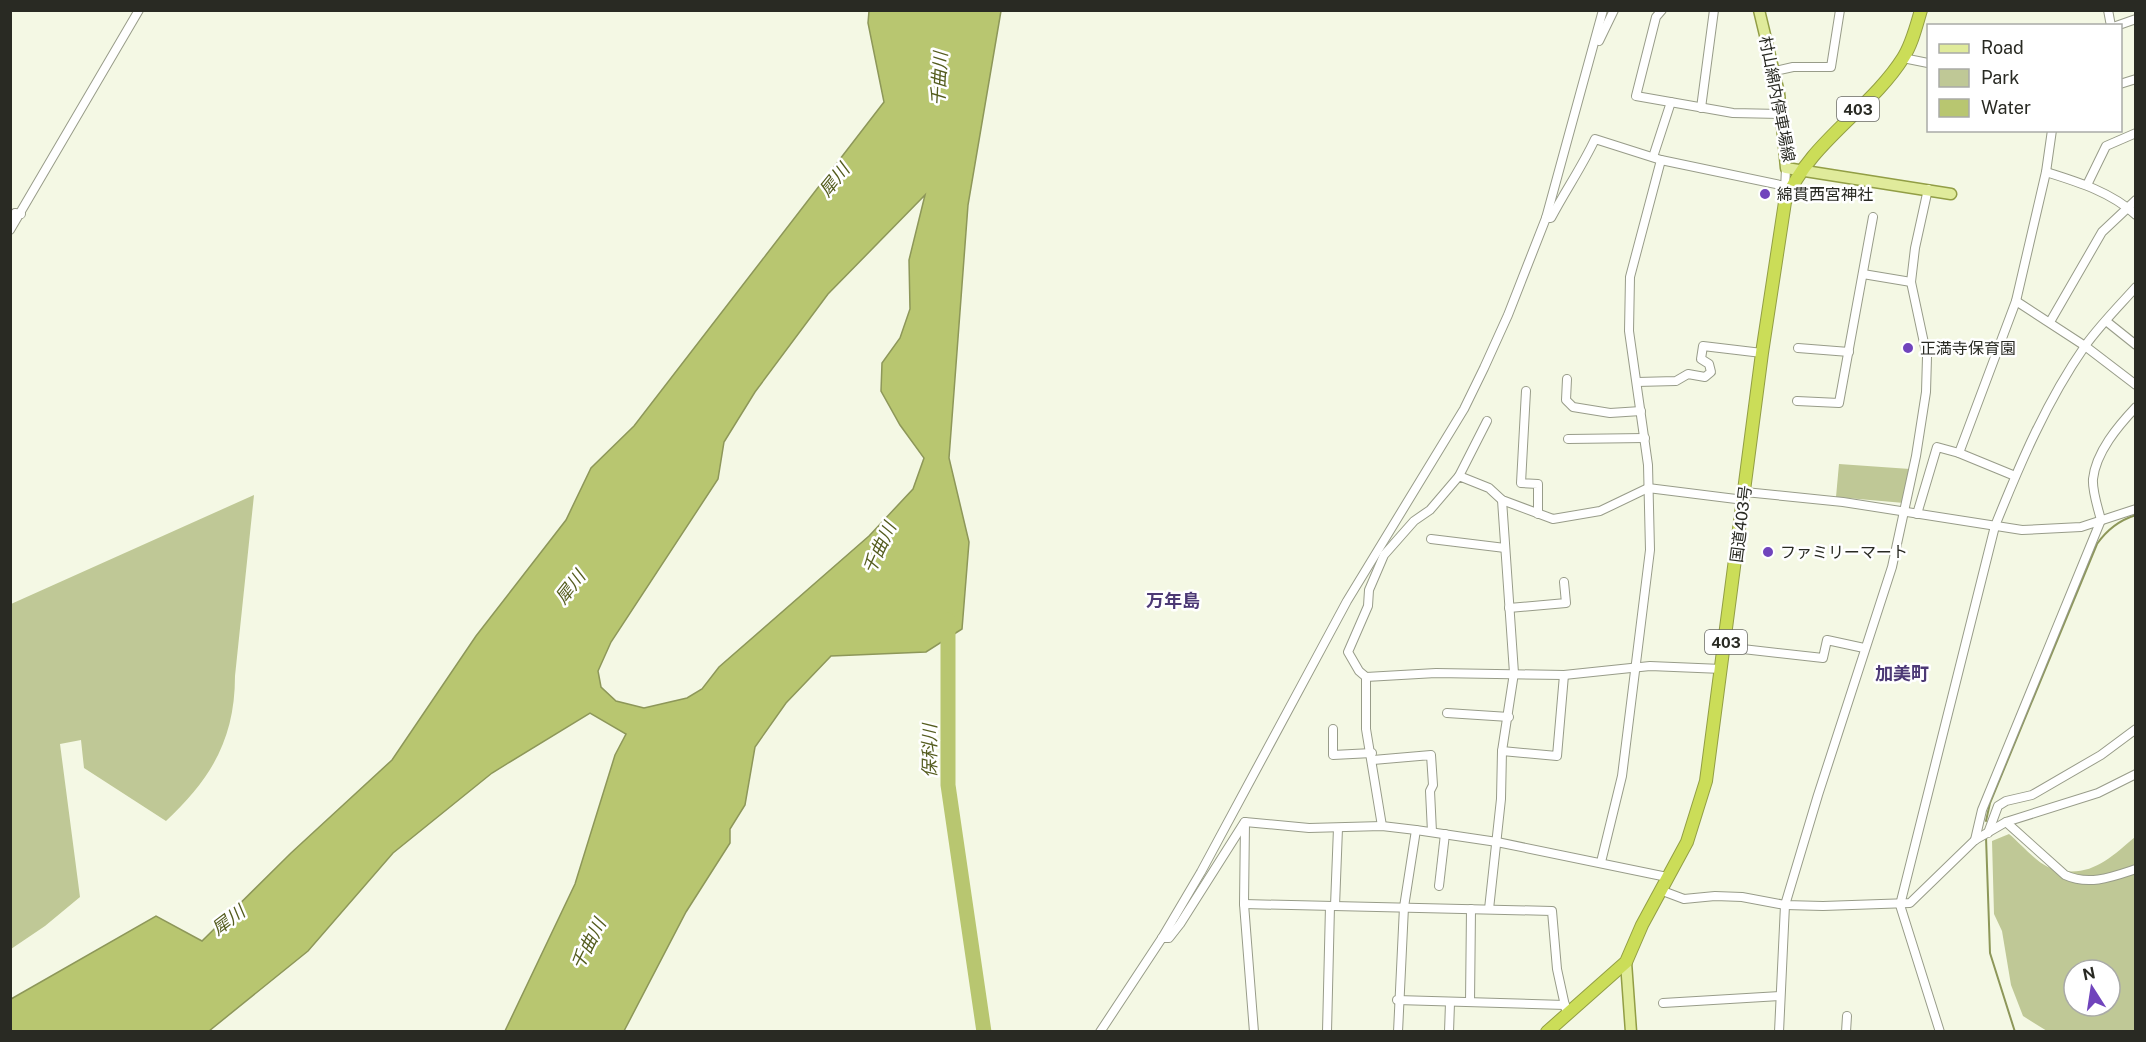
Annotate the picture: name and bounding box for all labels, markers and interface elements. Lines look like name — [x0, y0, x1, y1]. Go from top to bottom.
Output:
legend — [1927, 24, 2122, 132]
street label: 村山綿内停車場線 — [1755, 34, 1799, 164]
text: Road — [1981, 37, 2024, 58]
water label: 千曲川 — [927, 49, 951, 107]
text: Park — [1981, 67, 2019, 88]
road number: 403 — [1837, 97, 1879, 121]
text: Water — [1981, 97, 2031, 118]
water label: 犀川 — [815, 158, 855, 201]
place label: 綿貫西宮神社 — [1777, 185, 1873, 204]
marker: 綿貫西宮神社 — [1758, 187, 1772, 201]
place label: 正満寺保育園 — [1920, 339, 2016, 358]
marker: 正満寺保育園 — [1901, 341, 1915, 355]
street label: 国道403号 — [1727, 484, 1755, 564]
water label: 千曲川 — [858, 517, 901, 577]
place label: ファミリーマート — [1780, 543, 1908, 562]
marker: ファミリーマート — [1761, 545, 1775, 559]
water label: 犀川 — [551, 565, 591, 608]
district label: 万年島 — [1146, 590, 1200, 611]
road number: 403 — [1705, 630, 1747, 654]
district label: 加美町 — [1875, 663, 1929, 684]
water label: 保科川 — [919, 722, 940, 778]
water label: 犀川 — [207, 900, 250, 939]
water label: 千曲川 — [566, 913, 611, 973]
north arrow — [2062, 958, 2122, 1018]
text: N — [2081, 963, 2097, 984]

